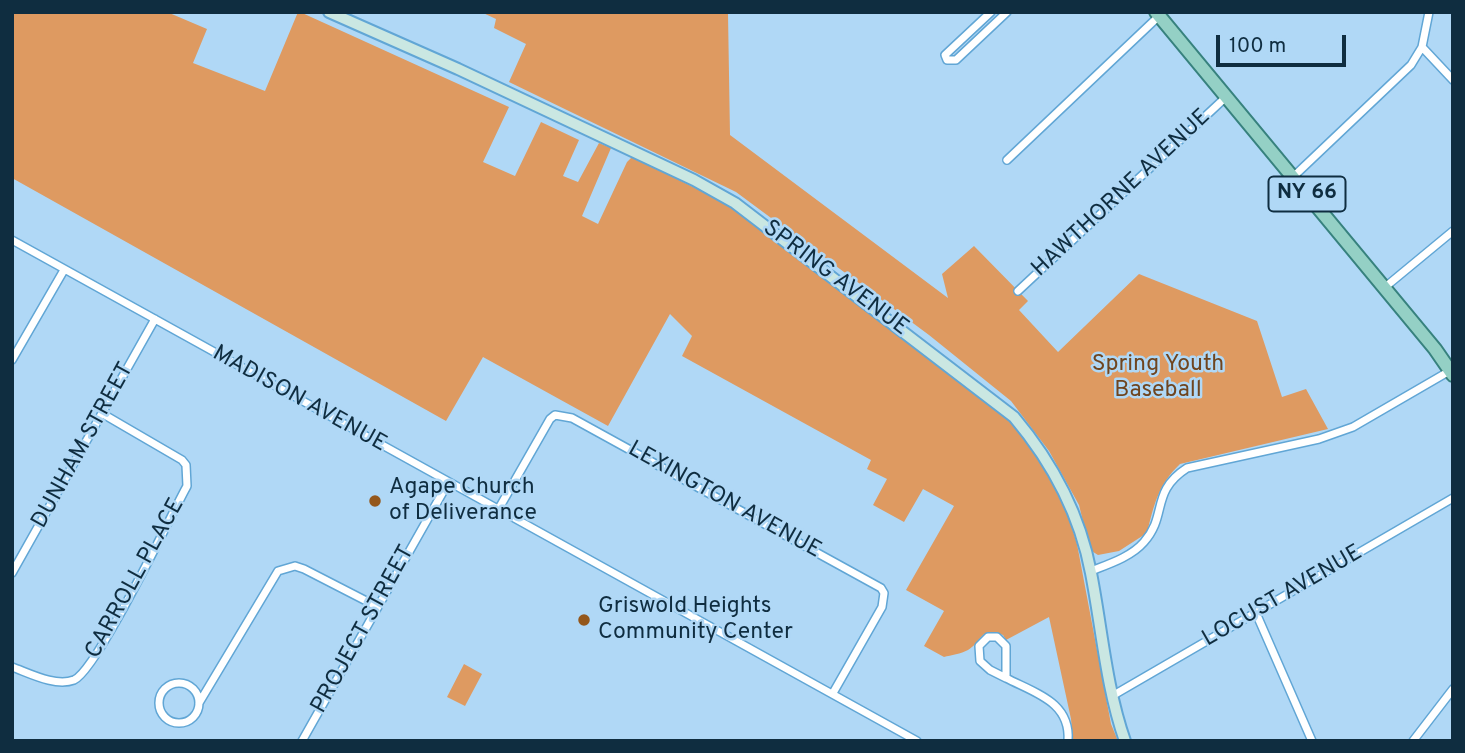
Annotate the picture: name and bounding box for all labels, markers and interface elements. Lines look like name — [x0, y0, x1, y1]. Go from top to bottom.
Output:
scale bar — [1220, 21, 1350, 65]
text: 100 m — [1229, 33, 1286, 60]
street label: HAWTHORNE AVENUE — [1027, 104, 1217, 284]
road number: NY 66 — [1268, 176, 1346, 212]
street label: SPRING AVENUE — [757, 215, 913, 343]
street label: MADISON AVENUE — [207, 341, 391, 459]
park label: Spring Youth Baseball — [1092, 351, 1224, 405]
street label: DUNHAM STREET — [27, 358, 141, 534]
street label: LEXINGTON AVENUE — [622, 436, 826, 566]
place label: Agape Church of Deliverance — [389, 474, 537, 528]
marker: Agape Church of Deliverance — [367, 493, 383, 509]
street label: CARROLL PLACE — [81, 494, 191, 664]
street label: LOCUST AVENUE — [1198, 540, 1368, 654]
street label: PROJECT STREET — [306, 541, 422, 719]
place label: Griswold Heights Community Center — [598, 593, 793, 647]
marker: Griswold Heights Community Center — [576, 612, 592, 628]

